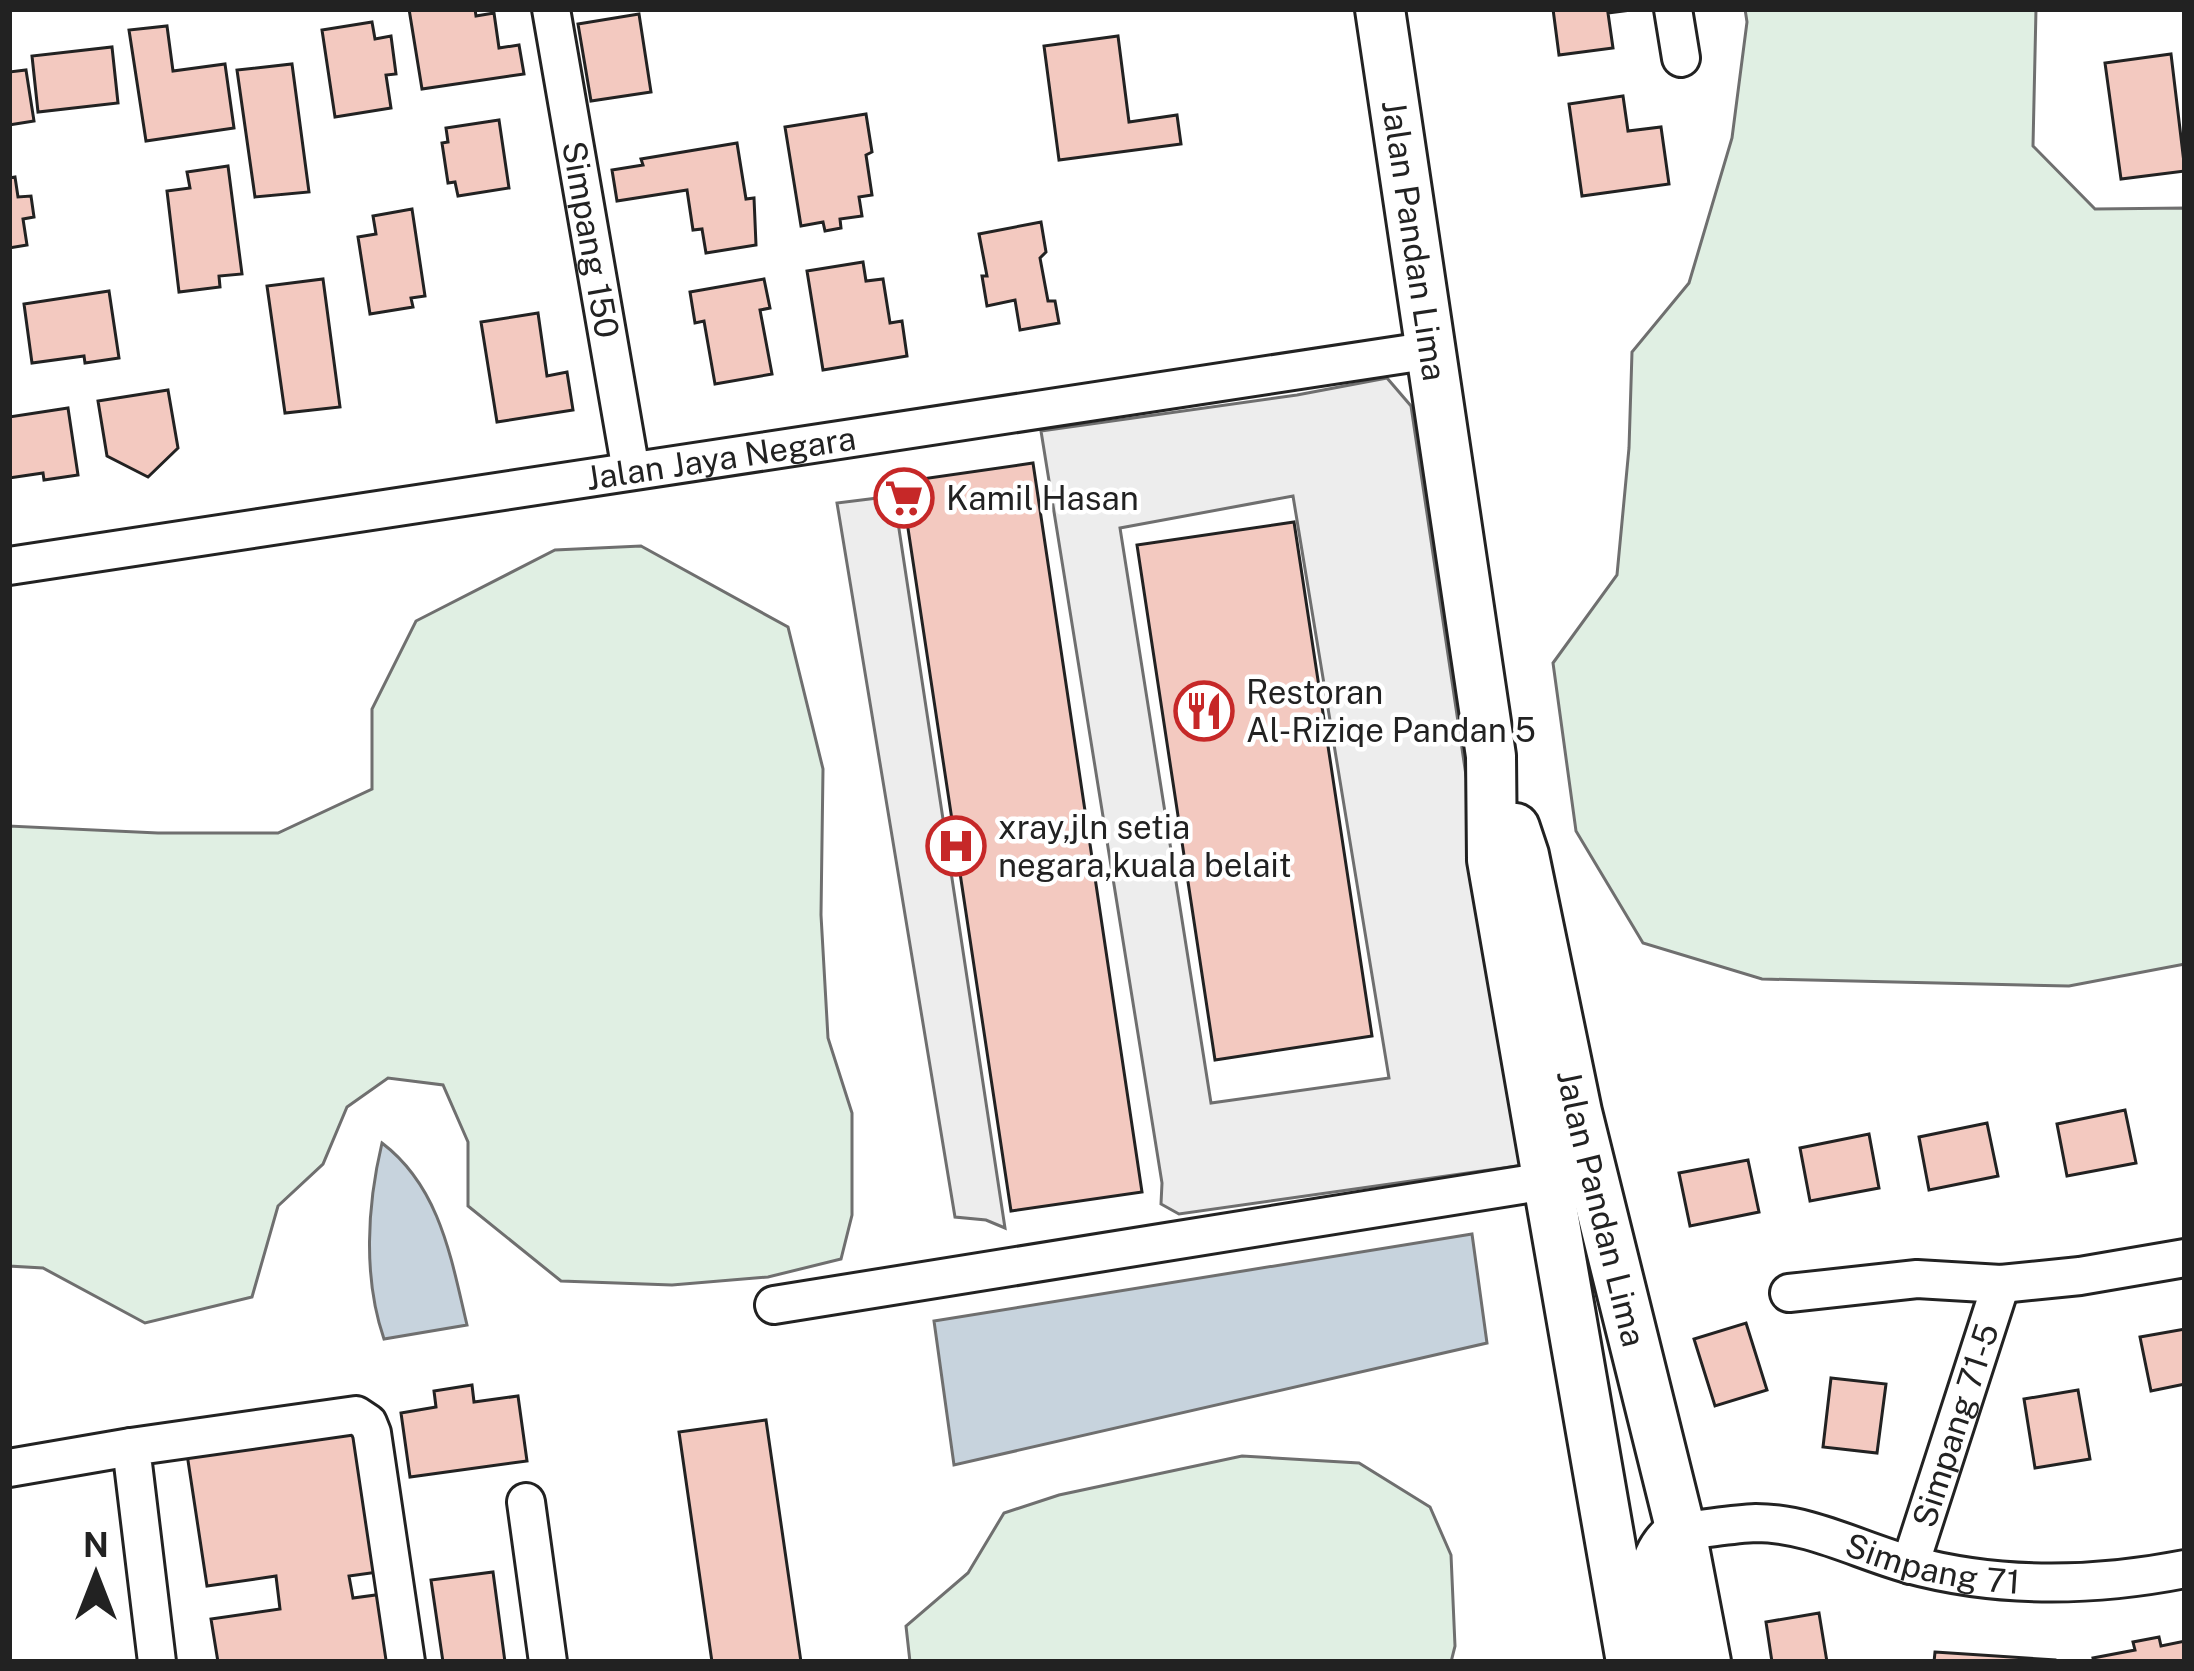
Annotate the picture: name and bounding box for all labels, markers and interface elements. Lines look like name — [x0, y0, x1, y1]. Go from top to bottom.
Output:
street label: Jalan Pandan Lima — [1375, 97, 1454, 383]
street label: Simpang 150 — [555, 138, 627, 341]
street label: Jalan Jaya Negara — [583, 419, 858, 497]
supermarket icon: Kamil Hasan — [873, 467, 935, 529]
place label: Kamil Hasan — [946, 479, 1139, 517]
place label: Restoran Al-Riziqe Pandan 5 — [1246, 673, 1536, 749]
restaurant icon: Restoran Al-Riziqe Pandan 5 — [1173, 680, 1235, 742]
place label: xray,jln setia negara,kuala belait — [998, 808, 1292, 884]
hospital icon: xray,jln setia negara,kuala belait — [925, 815, 987, 877]
street label: Jalan Pandan Lima — [1550, 1066, 1653, 1350]
street label: Simpang 71-5 — [1905, 1319, 2006, 1532]
north arrow — [36, 1515, 156, 1635]
street label: Simpang 71 — [1840, 1525, 2021, 1601]
text: N — [83, 1526, 109, 1564]

